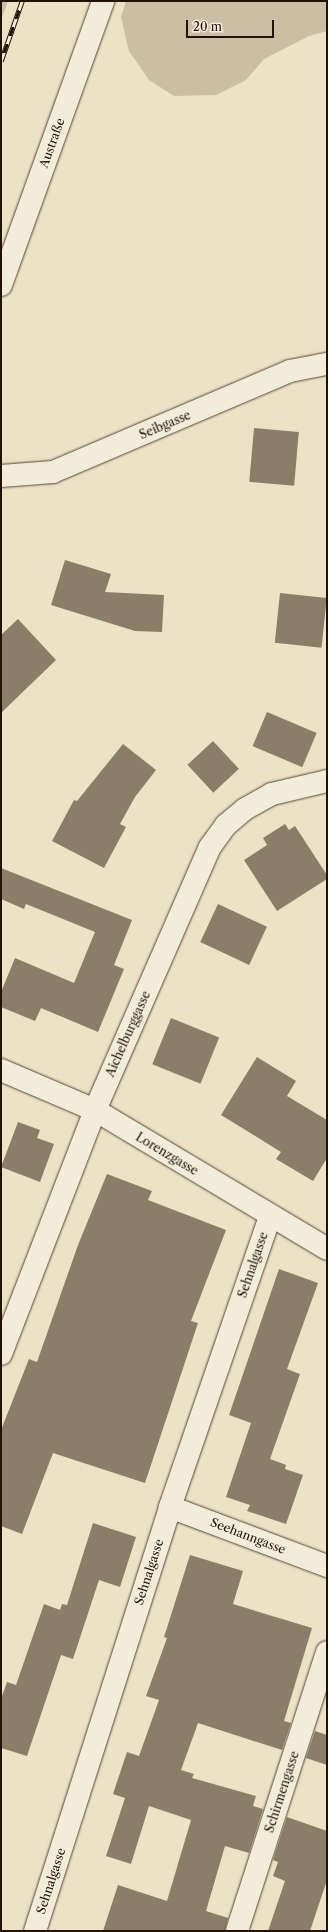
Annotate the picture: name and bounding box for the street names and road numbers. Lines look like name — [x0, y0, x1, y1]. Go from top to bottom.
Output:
street label: Austraße — [36, 116, 68, 170]
street label: Seibgasse — [137, 408, 193, 442]
street label: Aichelburggasse — [103, 989, 153, 1079]
street label: Lorenzgasse — [133, 1130, 201, 1178]
street label: Sehnalgasse — [235, 1230, 271, 1300]
street label: Seehanngasse — [208, 1515, 288, 1557]
street label: Sehnalgasse — [132, 1537, 166, 1607]
street label: Schirmengasse — [262, 1749, 302, 1835]
street label: Sehnalgasse — [34, 1846, 68, 1916]

